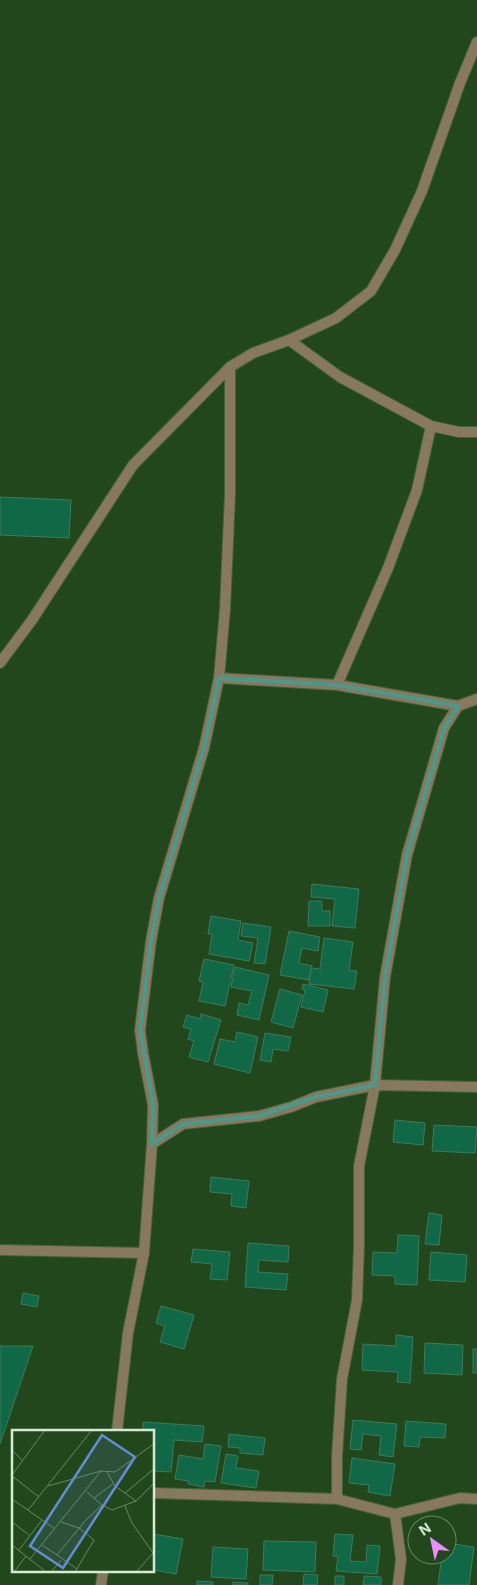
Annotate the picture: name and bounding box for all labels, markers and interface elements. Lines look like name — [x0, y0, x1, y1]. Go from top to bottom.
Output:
inset map — [12, 1430, 155, 1572]
north arrow — [407, 1515, 457, 1565]
text: N — [416, 1519, 434, 1539]

